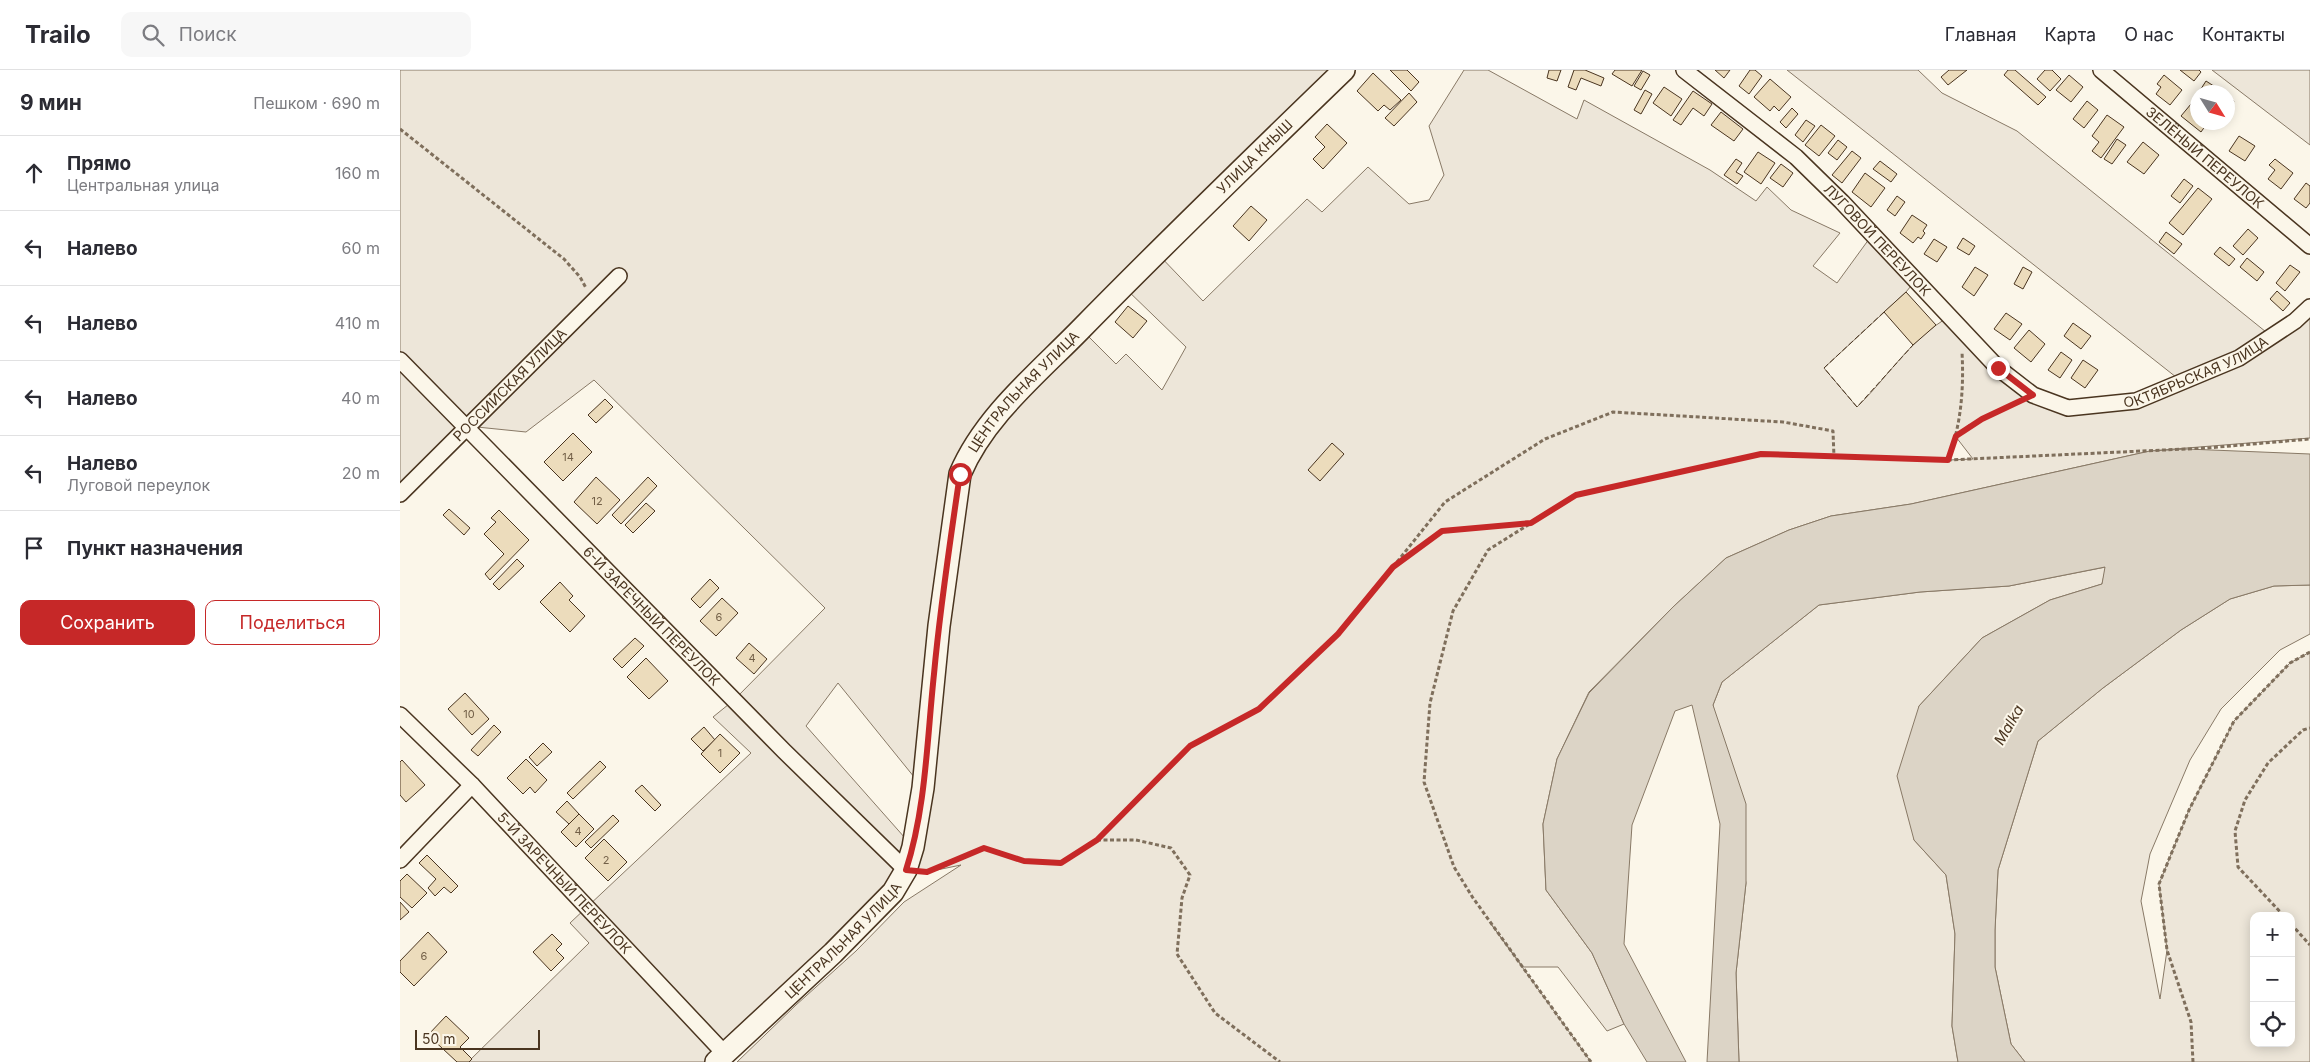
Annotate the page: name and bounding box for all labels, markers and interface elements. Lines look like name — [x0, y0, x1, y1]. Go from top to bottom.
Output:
search box — [121, 12, 471, 57]
text: Trailo — [25, 20, 91, 49]
icon: search — [139, 21, 167, 49]
text: Поиск — [179, 23, 237, 46]
text: Главная — [1945, 24, 2016, 45]
text: Карта — [2044, 24, 2096, 45]
text: О нас — [2124, 24, 2174, 45]
text: Контакты — [2202, 24, 2285, 45]
north arrow — [2190, 85, 2235, 130]
text: 9 мин — [20, 90, 82, 115]
text: Пешком · 690 m — [253, 93, 380, 113]
street label: ЗЕЛЁНЫЙ ПЕРЕУЛОК — [2143, 103, 2268, 212]
street label: УЛИЦА КНЫШ — [1213, 116, 1296, 197]
text: Прямо — [67, 152, 131, 175]
icon: ahead — [20, 159, 48, 187]
text: 160 m — [335, 163, 380, 183]
text: Центральная улица — [67, 175, 219, 195]
street label: ЛУГОВОЙ ПЕРЕУЛОК — [1821, 180, 1935, 300]
icon: left — [20, 234, 48, 262]
text: Налево — [67, 237, 138, 260]
text: 60 m — [341, 238, 380, 258]
icon: left — [20, 309, 48, 337]
text: Налево — [67, 312, 138, 335]
text: 410 m — [335, 313, 380, 333]
street label: РОССИЙСКАЯ УЛИЦА — [449, 324, 570, 444]
street label: ЦЕНТРАЛЬНАЯ УЛИЦА — [964, 327, 1083, 455]
street label: ОКТЯБРЬСКАЯ УЛИЦА — [2123, 332, 2271, 410]
route end — [1987, 357, 2010, 380]
icon: left — [20, 384, 48, 412]
text: Налево — [67, 387, 138, 410]
text: 40 m — [341, 388, 380, 408]
house number: 14 — [562, 450, 574, 464]
text: Налево — [67, 452, 138, 475]
icon: left — [20, 459, 48, 487]
text: 20 m — [342, 463, 380, 483]
route start — [949, 463, 972, 486]
text: Луговой переулок — [67, 475, 210, 495]
house number: 12 — [591, 494, 603, 508]
icon: arrive — [20, 534, 48, 562]
text: Пункт назначения — [67, 537, 243, 560]
street label: 6-Й ЗАРЕЧНЫЙ ПЕРЕУЛОК — [581, 543, 723, 689]
button: Сохранить — [20, 600, 195, 645]
button: Поделиться — [205, 600, 380, 645]
house number: 6 — [716, 610, 722, 624]
house number: 4 — [748, 651, 756, 665]
water label: Malka — [1989, 701, 2028, 748]
house number: 10 — [463, 707, 475, 721]
house number: 1 — [718, 746, 722, 760]
street label: 5-Й ЗАРЕЧНЫЙ ПЕРЕУЛОК — [494, 808, 636, 957]
house number: 4 — [574, 824, 582, 838]
house number: 2 — [603, 853, 609, 867]
street label: ЦЕНТРАЛЬНАЯ УЛИЦА — [781, 879, 905, 1002]
map controls — [2250, 912, 2295, 1047]
button: + — [2250, 912, 2295, 957]
house number: 6 — [421, 949, 428, 963]
button: − — [2250, 957, 2295, 1002]
button: locate — [2250, 1002, 2295, 1047]
scale bar — [415, 1027, 540, 1050]
text: 50 m — [422, 1030, 456, 1047]

